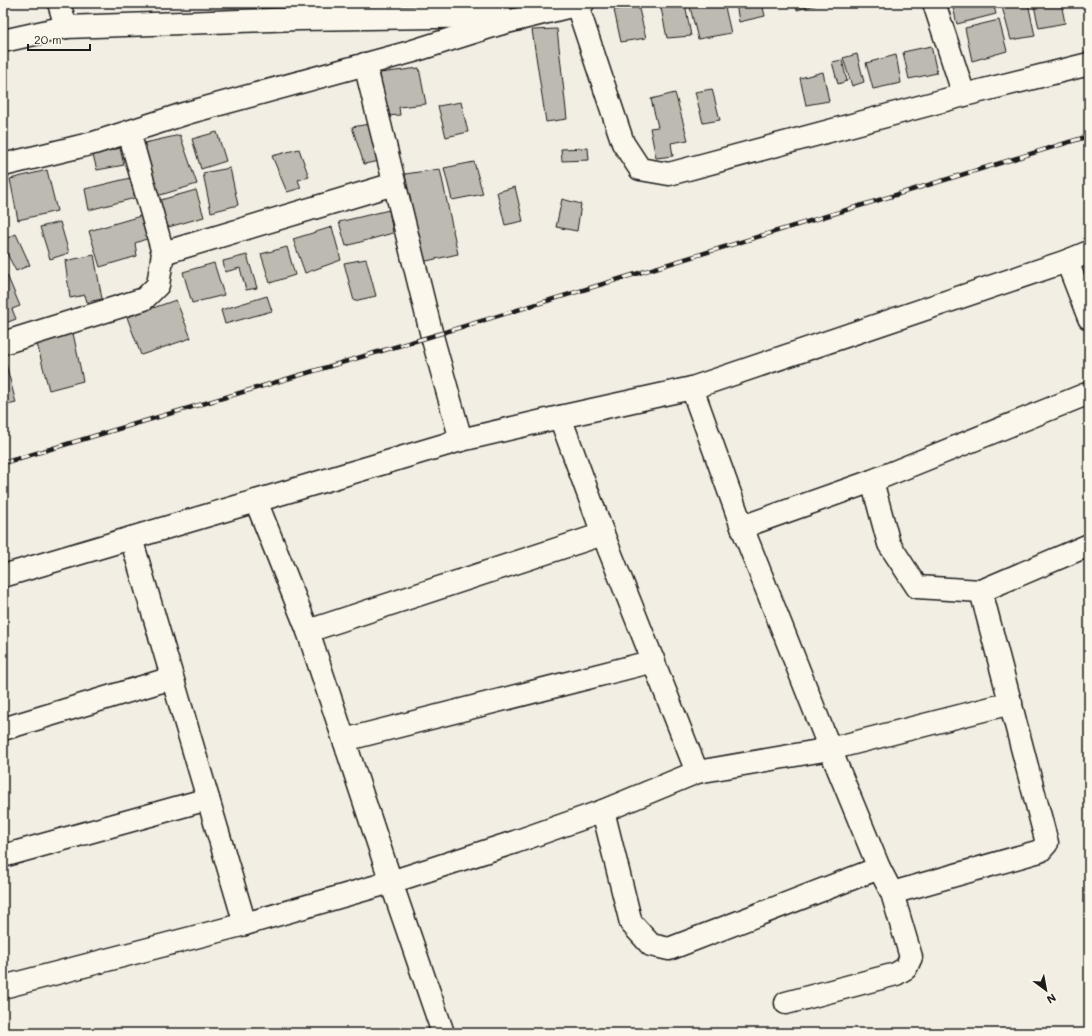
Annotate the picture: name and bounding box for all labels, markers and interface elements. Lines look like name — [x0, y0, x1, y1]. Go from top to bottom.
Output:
scale bar — [28, 26, 90, 52]
text: 20 m — [34, 31, 62, 47]
north arrow — [1026, 970, 1066, 1010]
text: N — [1044, 990, 1059, 1007]

